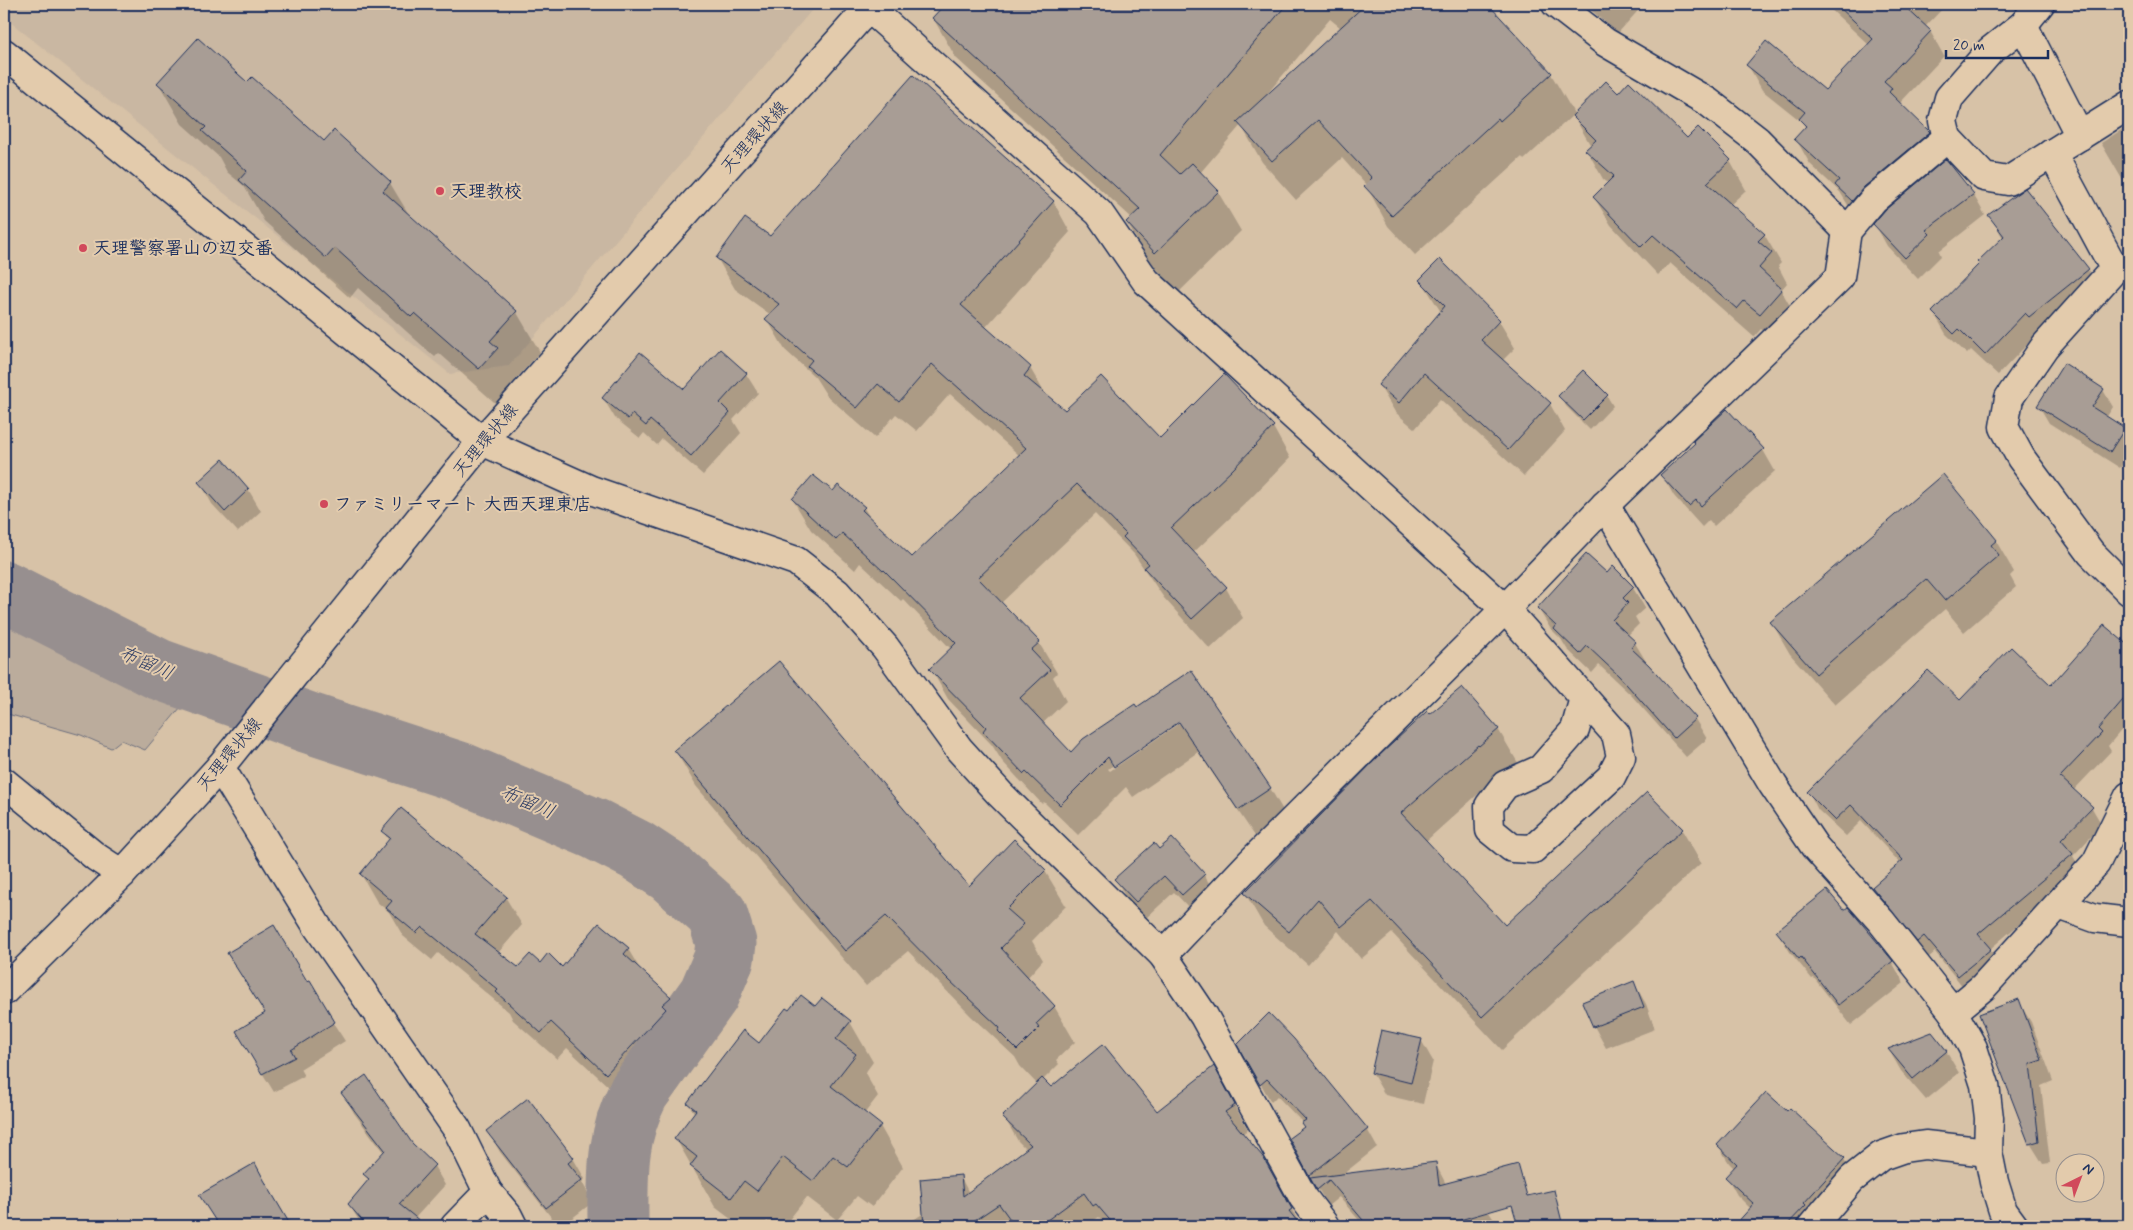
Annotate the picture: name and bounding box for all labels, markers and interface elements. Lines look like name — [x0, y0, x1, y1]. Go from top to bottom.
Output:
scale bar — [1946, 28, 2048, 60]
text: 20 m — [1953, 36, 1985, 56]
street label: 天理環状線 — [716, 96, 794, 179]
place label: 天理教校 — [450, 180, 522, 204]
marker: 天理教校 — [434, 185, 446, 197]
place label: 天理警察署山の辺交番 — [93, 237, 273, 261]
marker: 天理警察署山の辺交番 — [77, 242, 89, 254]
street label: 天理環状線 — [448, 398, 524, 483]
place label: ファミリーマート 大西天理東店 — [334, 493, 592, 517]
marker: ファミリーマート 大西天理東店 — [318, 498, 330, 510]
water label: 布留川 — [115, 640, 178, 686]
street label: 天理環状線 — [192, 712, 268, 797]
water label: 布留川 — [496, 780, 559, 825]
north arrow — [2056, 1152, 2106, 1202]
text: N — [2079, 1159, 2098, 1179]

